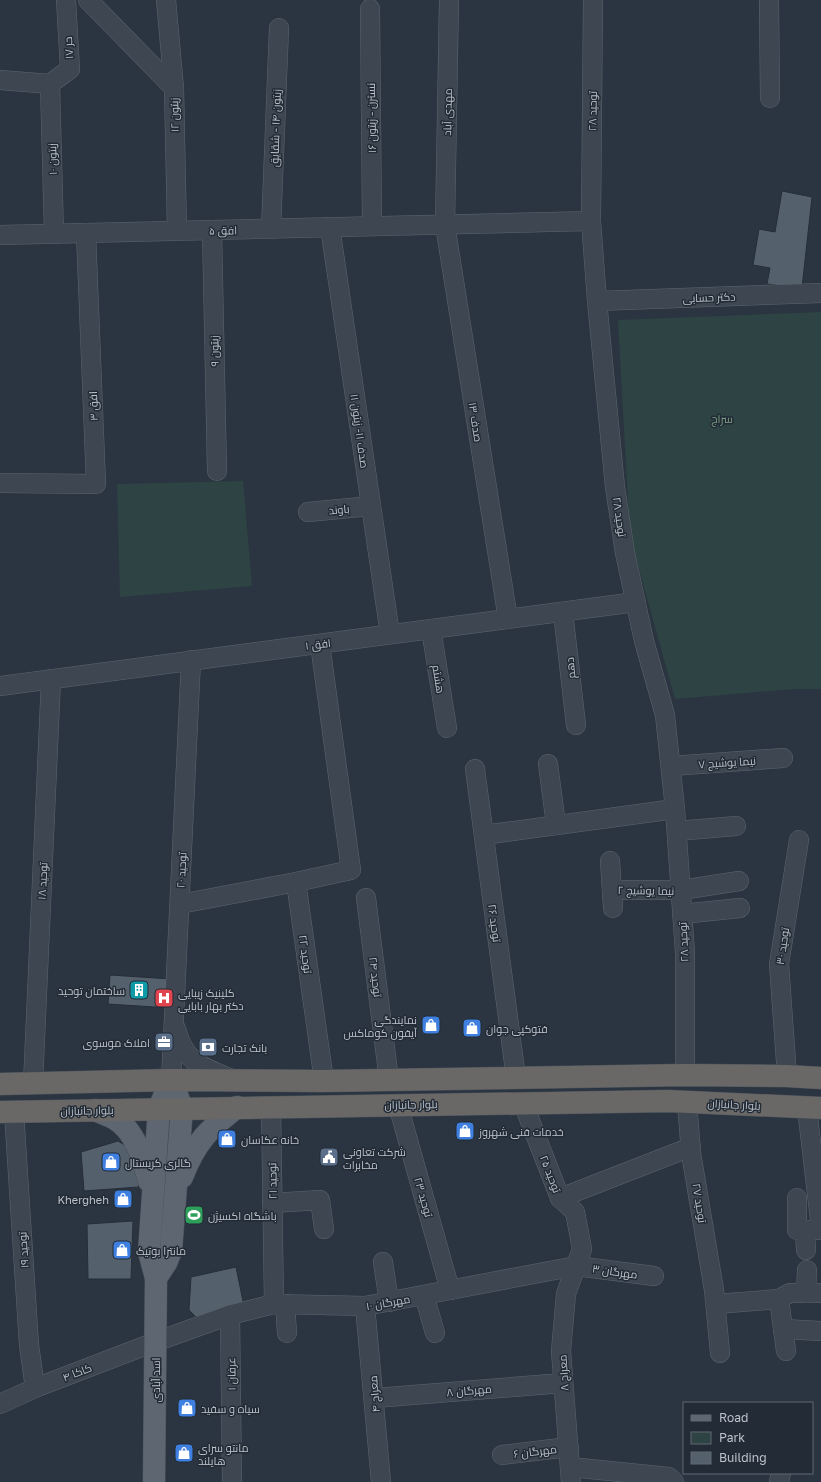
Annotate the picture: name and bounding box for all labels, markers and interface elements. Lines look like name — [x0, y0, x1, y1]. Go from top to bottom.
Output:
street label: حر ۱۷ — [61, 36, 76, 60]
street label: نسترن - زیتون ۱۶ — [364, 83, 379, 153]
street label: مهدی آباد — [440, 88, 455, 136]
street label: زیتون ۱۴ - شقایق — [267, 89, 284, 167]
street label: توحید ۲۸ — [585, 91, 600, 131]
street label: زیتون ۱۲ — [167, 97, 182, 132]
street label: زیتون ۱۰ — [45, 143, 60, 175]
street label: افق ۵ — [209, 223, 237, 238]
street label: دکتر حسابی — [682, 290, 736, 305]
street label: زیتون ۹ — [207, 335, 222, 367]
street label: افق ۳ — [86, 391, 101, 421]
street label: صدف ۱۱- زیتون ۱۱ — [347, 393, 372, 469]
street label: صدف ۱۳ — [466, 401, 486, 443]
park label: سراج — [711, 412, 733, 427]
street label: توحید ۲۸ — [610, 496, 629, 538]
street label: باوند — [328, 501, 350, 518]
street label: افق ۱ — [304, 636, 332, 653]
street label: دهم — [562, 657, 580, 679]
street label: هشتم — [428, 664, 448, 695]
street label: نیما یوشیج ۷ — [698, 753, 756, 772]
street label: توحید ۲۰ — [174, 852, 189, 888]
street label: توحید ۱۸ — [35, 862, 50, 900]
street label: نیما یوشیج ۲ — [618, 883, 675, 899]
street label: توحید ۲۶ — [485, 903, 504, 943]
street label: توحید ۲۸ — [675, 922, 692, 962]
street label: توحید ۳۰ — [773, 926, 792, 966]
street label: توحید ۲۲ — [296, 934, 315, 974]
street label: توحید ۲۴ — [366, 956, 385, 998]
building icon: ساختمان توحید — [128, 979, 150, 1001]
place label: ساختمان توحید — [58, 984, 125, 998]
place label: کلینیک زیبایی دکتر بهار بابایی — [178, 986, 244, 1013]
hospital icon: کلینیک زیبایی دکتر بهار بابایی — [153, 987, 175, 1009]
place label: نمایندگی آیفون کوماکس — [344, 1013, 417, 1040]
shop icon: نمایندگی آیفون کوماکس — [420, 1014, 442, 1036]
shop icon: فتوکپی جوان — [461, 1017, 483, 1039]
place label: فتوکپی جوان — [486, 1022, 548, 1036]
office icon: املاک موسوی — [153, 1031, 175, 1053]
place label: املاک موسوی — [82, 1036, 150, 1050]
bank icon: بانک تجارت — [197, 1036, 219, 1058]
place label: بانک تجارت — [222, 1041, 267, 1055]
street label: بلوار جانبازان — [707, 1096, 761, 1113]
street label: بلوار جانبازان — [384, 1097, 438, 1112]
street label: بلوار جانبازان — [60, 1103, 114, 1118]
shop icon: خدمات فنی شهروز — [454, 1120, 476, 1142]
place label: خدمات فنی شهروز — [478, 1125, 564, 1139]
shop icon: خانه عکاسان — [216, 1128, 238, 1150]
place label: خانه عکاسان — [241, 1133, 299, 1147]
place label: شرکت تعاونی مخابرات — [343, 1145, 406, 1172]
public building icon: شرکت تعاونی مخابرات — [318, 1146, 340, 1168]
shop icon: گالری کریستال — [100, 1151, 122, 1173]
street label: توحید ۲۵ — [537, 1153, 564, 1195]
place label: گالری کریستال — [125, 1156, 191, 1170]
street label: توحید ۲۱ — [265, 1163, 280, 1199]
street label: توحید ۲۳ — [411, 1176, 436, 1219]
street label: توحید ۲۷ — [689, 1182, 710, 1224]
shop icon: Khergheh — [112, 1188, 134, 1210]
place label: Khergheh — [57, 1193, 109, 1206]
sports icon: باشگاه اکسیژن — [183, 1204, 205, 1226]
place label: باشگاه اکسیژن — [208, 1209, 277, 1223]
street label: توحید ۱۹ — [15, 1231, 32, 1269]
shop icon: مانترا بوتیک — [111, 1239, 133, 1261]
place label: مانترا بوتیک — [136, 1244, 186, 1258]
street label: مهرگان ۳ — [591, 1261, 639, 1282]
street label: مهرگان ۱۰ — [365, 1292, 411, 1313]
street label: معراج ۸ — [555, 1354, 573, 1392]
street label: اسد آبادی — [149, 1357, 163, 1403]
street label: عرفان ۱ — [224, 1357, 239, 1391]
street label: کاکا ۴ — [61, 1360, 94, 1383]
street label: معراج ۴ — [366, 1375, 384, 1413]
street label: مهرگان ۸ — [446, 1382, 492, 1399]
shop icon: سیاه و سفید — [176, 1397, 198, 1419]
place label: سیاه و سفید — [201, 1402, 260, 1416]
legend — [683, 1402, 813, 1474]
text: Road — [719, 1410, 748, 1425]
text: Park — [719, 1430, 745, 1445]
place label: مانتو سرای هایلند — [198, 1441, 249, 1467]
shop icon: مانتو سرای هایلند — [173, 1442, 195, 1464]
street label: مهرگان ۶ — [513, 1442, 558, 1461]
text: Building — [719, 1450, 767, 1465]

